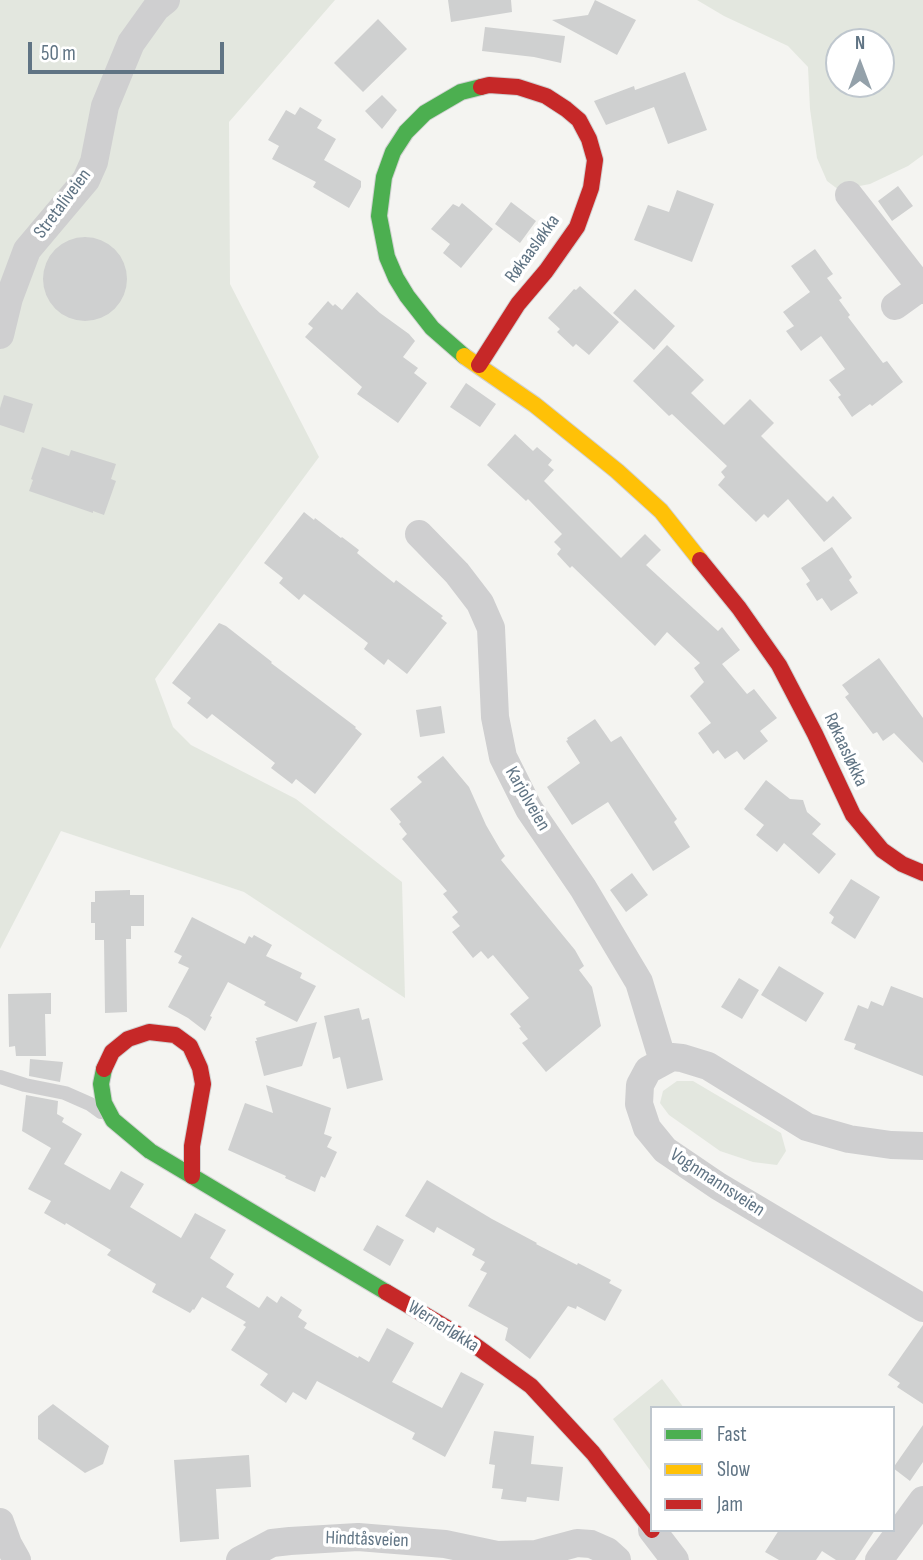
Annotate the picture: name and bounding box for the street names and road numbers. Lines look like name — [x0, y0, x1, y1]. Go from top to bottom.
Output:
street label: Stretaliveien — [29, 165, 97, 243]
street label: Røkaasløkka — [501, 211, 565, 287]
street label: Røkaasløkka — [818, 710, 872, 790]
street label: Karjolveien — [500, 763, 554, 835]
street label: Vognmannsveien — [665, 1144, 769, 1222]
street label: Wernerløkka — [403, 1296, 483, 1358]
street label: Hindtåsveien — [325, 1527, 409, 1553]

